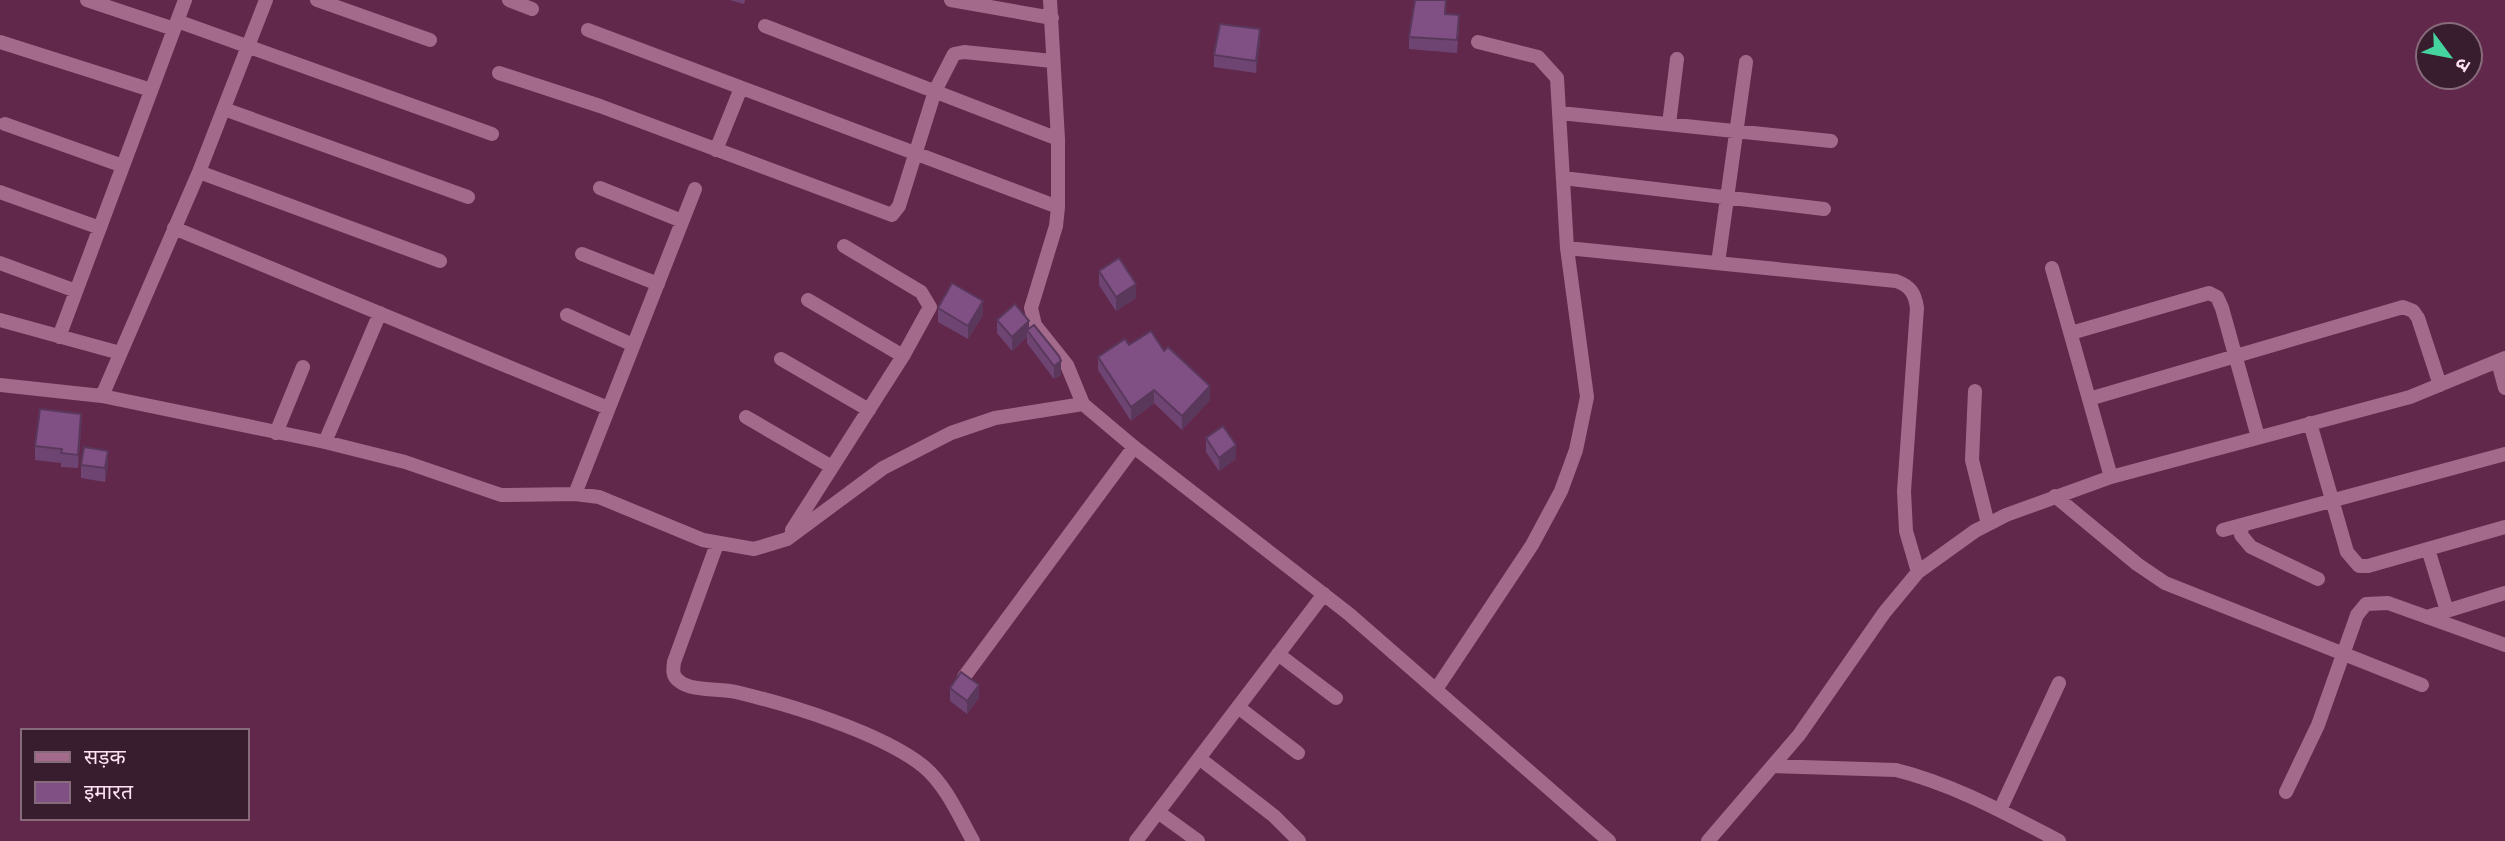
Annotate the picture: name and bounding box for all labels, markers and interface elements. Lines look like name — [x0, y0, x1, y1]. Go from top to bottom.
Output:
north arrow — [2414, 21, 2484, 91]
text: उ — [2448, 53, 2477, 77]
legend — [21, 729, 248, 820]
text: सड़क — [84, 742, 126, 772]
text: इमारत — [84, 777, 134, 807]

